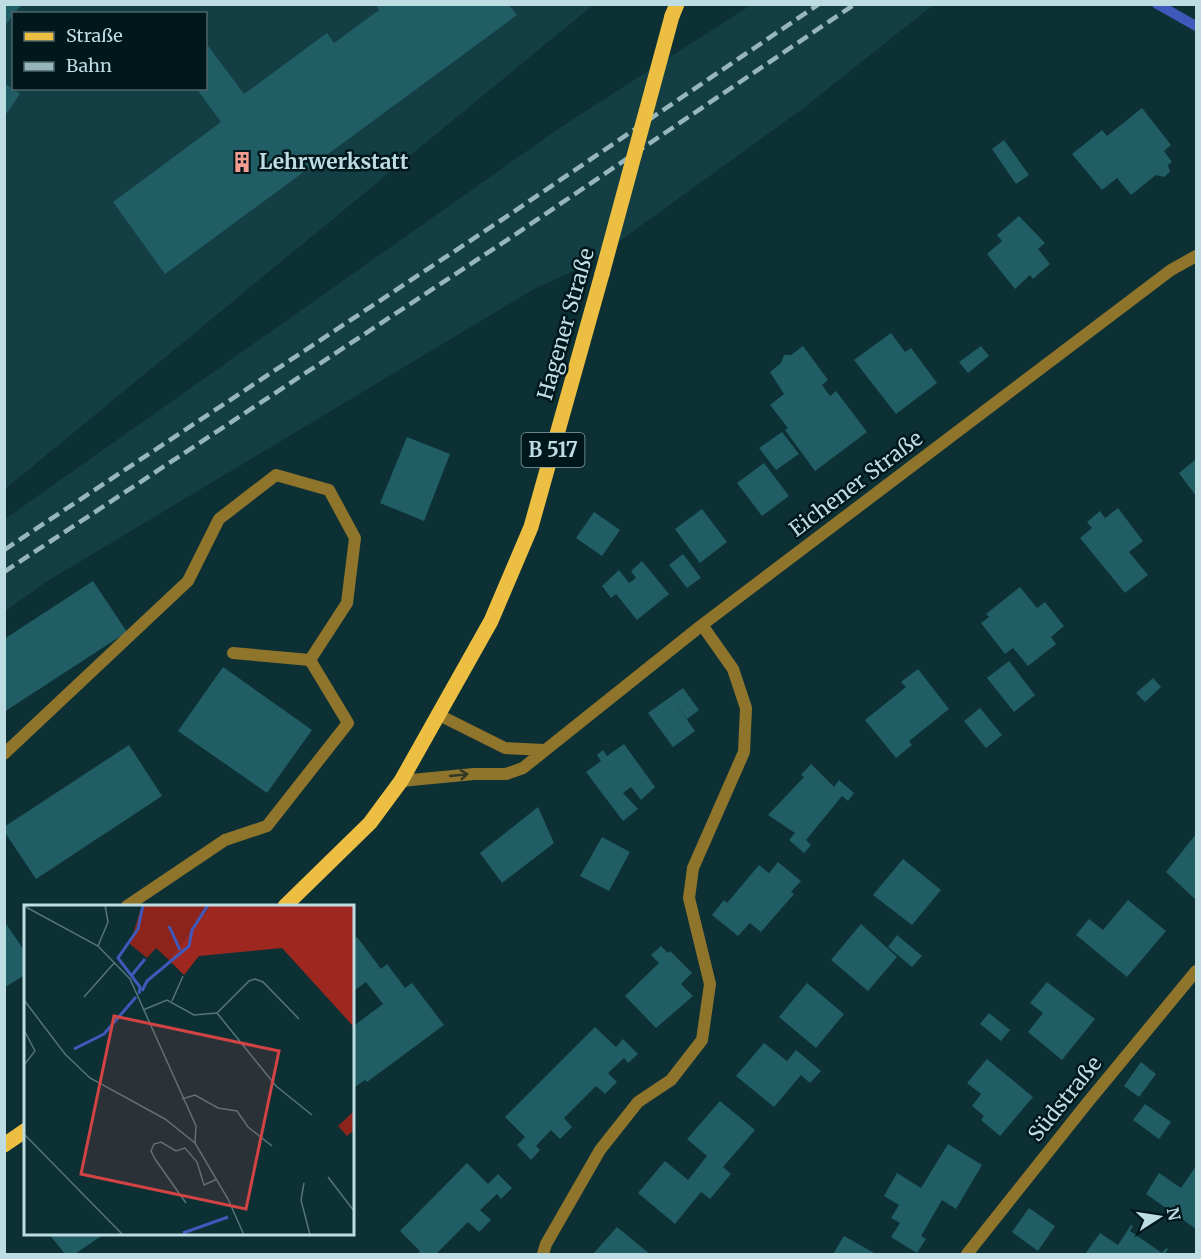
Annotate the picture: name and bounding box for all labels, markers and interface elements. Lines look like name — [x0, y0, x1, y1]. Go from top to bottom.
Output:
legend — [12, 12, 207, 90]
text: Straße — [66, 24, 123, 47]
text: Bahn — [66, 54, 112, 77]
place label: Lehrwerkstatt — [259, 148, 409, 175]
building icon: Lehrwerkstatt — [230, 150, 254, 174]
street label: Hagener Straße — [531, 245, 600, 403]
street label: Eichener Straße — [784, 425, 928, 543]
road number: B 517 — [522, 433, 584, 467]
one-way arrow — [449, 769, 469, 780]
inset map — [24, 905, 354, 1235]
street label: Südstraße — [1022, 1050, 1107, 1147]
north arrow — [1129, 1187, 1189, 1247]
text: N — [1163, 1206, 1185, 1222]

